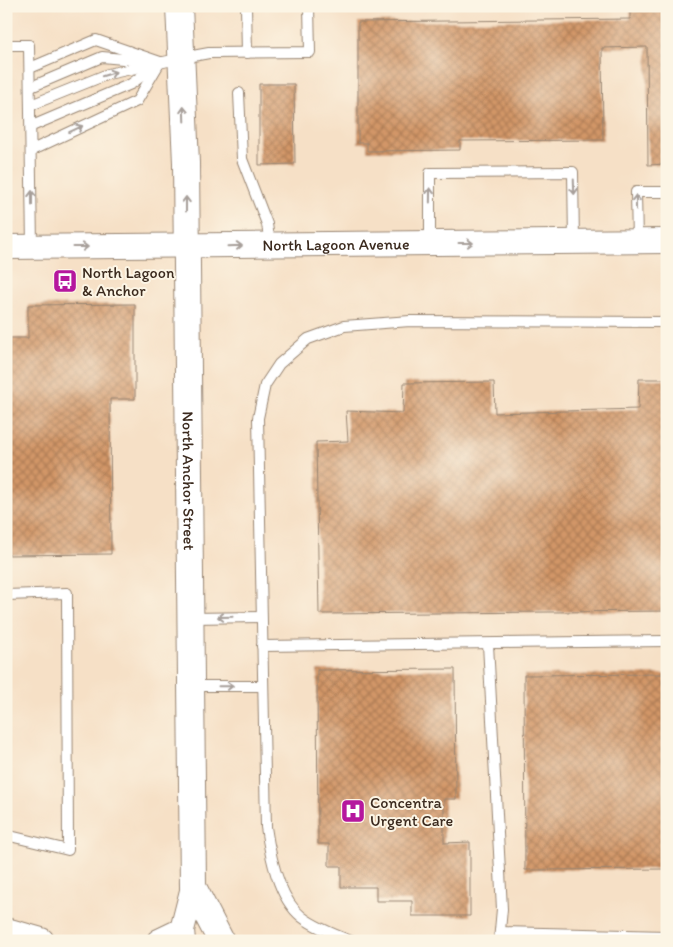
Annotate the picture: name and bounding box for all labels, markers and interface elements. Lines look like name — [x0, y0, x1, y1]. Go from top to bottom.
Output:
one-way arrow — [101, 69, 117, 79]
one-way arrow — [179, 106, 189, 122]
one-way arrow — [68, 124, 83, 134]
one-way arrow — [569, 179, 578, 195]
one-way arrow — [425, 187, 435, 204]
one-way arrow — [27, 191, 37, 207]
one-way arrow — [631, 194, 641, 210]
one-way arrow — [181, 196, 191, 212]
street label: North Lagoon Avenue — [262, 234, 410, 254]
one-way arrow — [458, 239, 474, 248]
one-way arrow — [226, 241, 243, 251]
one-way arrow — [72, 242, 89, 252]
place label: North Lagoon & Anchor — [82, 263, 175, 300]
bus stop icon: North Lagoon & Anchor — [52, 268, 78, 294]
street label: North Anchor Street — [179, 411, 199, 551]
one-way arrow — [218, 612, 234, 622]
one-way arrow — [218, 681, 234, 691]
place label: Concentra Urgent Care — [370, 793, 454, 830]
hospital icon: Concentra Urgent Care — [340, 798, 366, 824]

